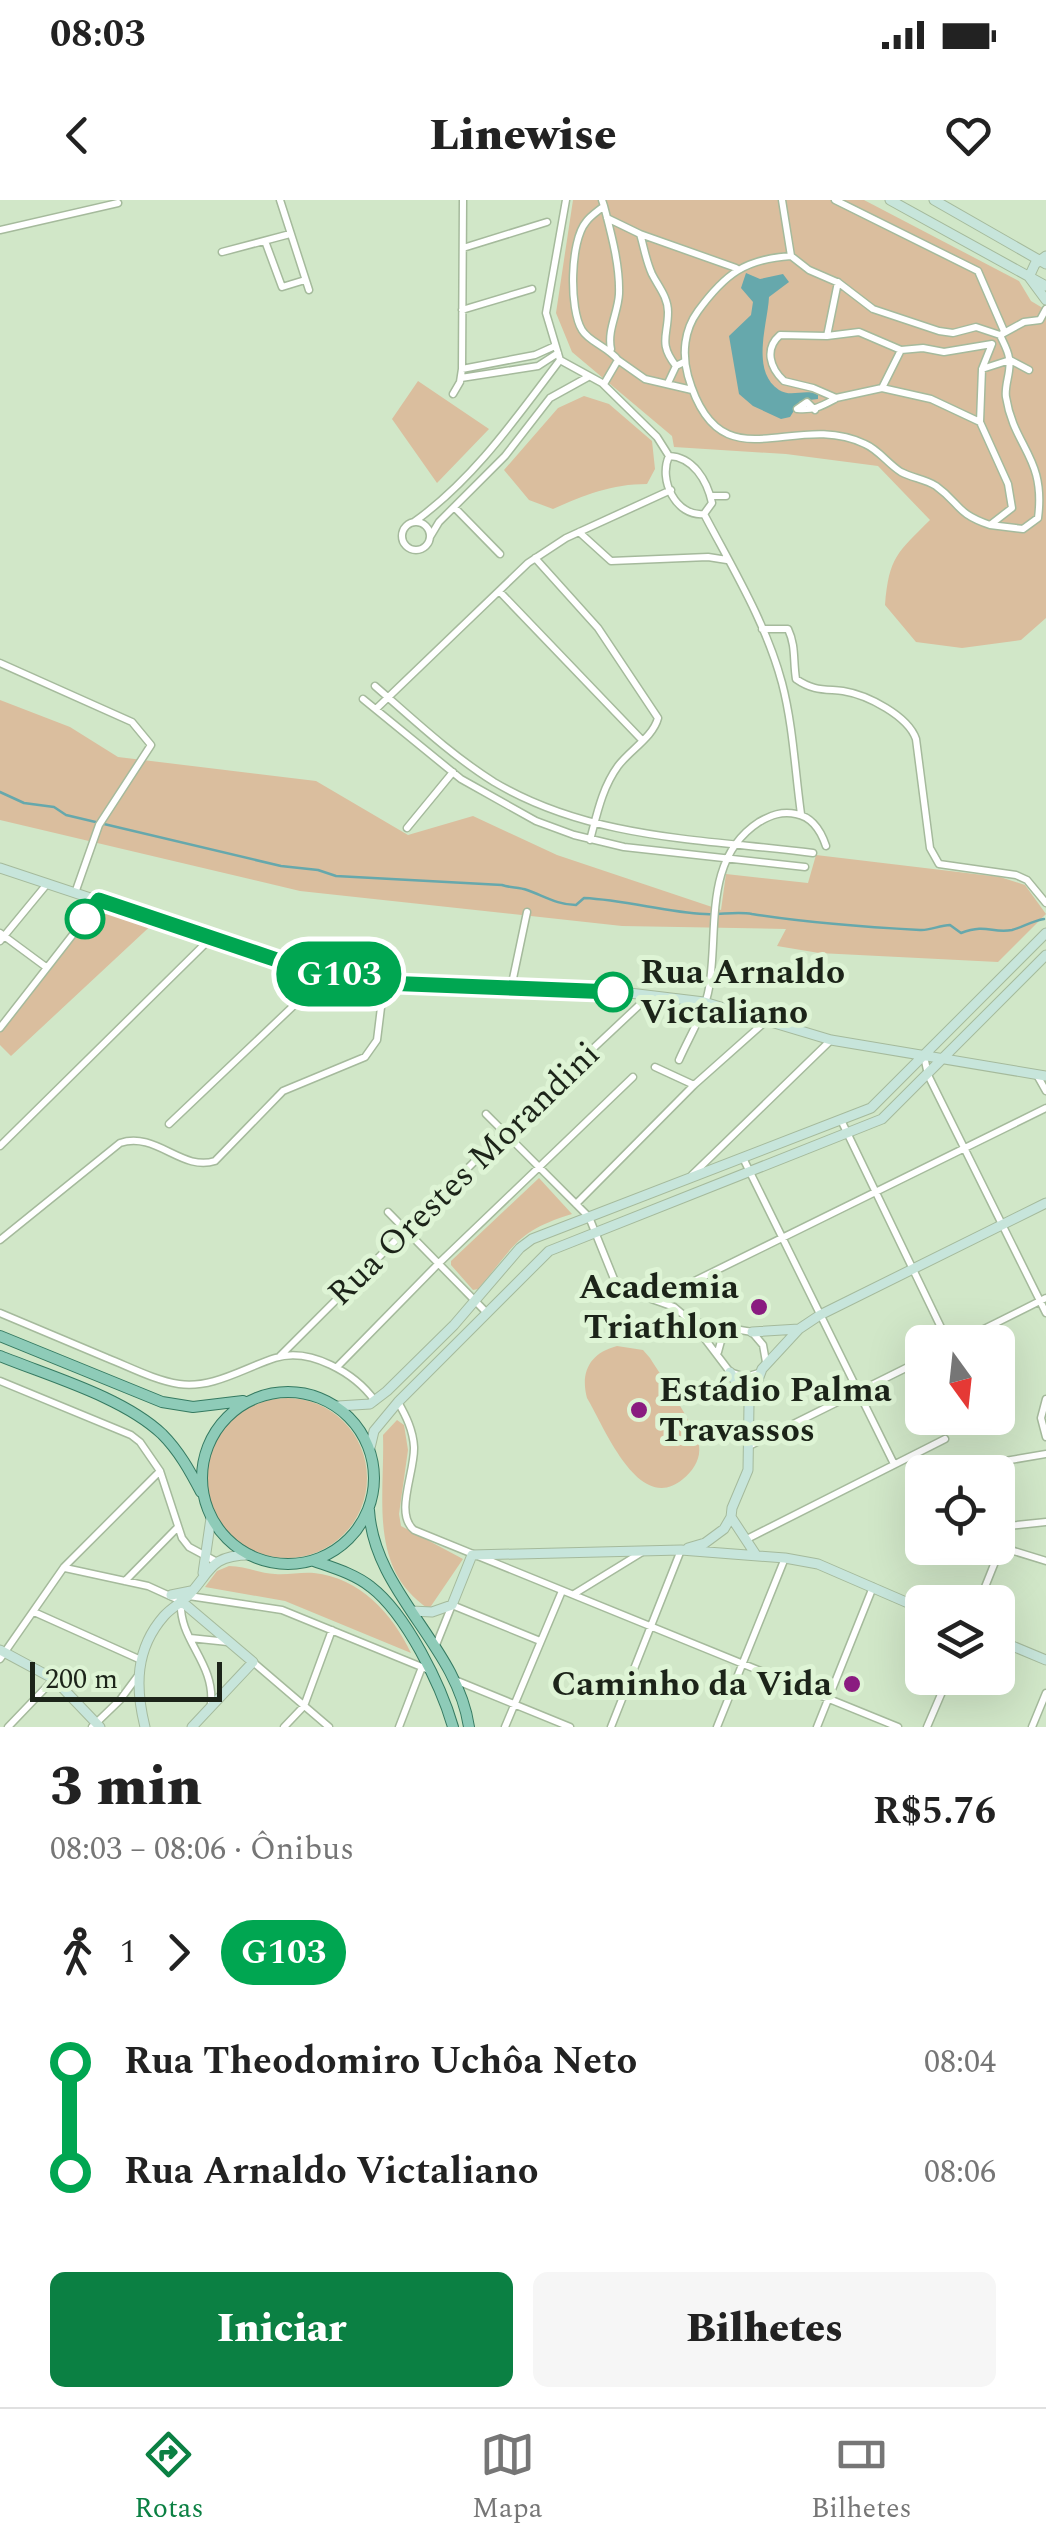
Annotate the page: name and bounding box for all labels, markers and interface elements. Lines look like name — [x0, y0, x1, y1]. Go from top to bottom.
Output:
text: 08:03 — [50, 6, 145, 64]
text: Linewise — [429, 101, 617, 170]
icon: back — [50, 108, 105, 163]
icon: heart — [941, 108, 996, 163]
unlabelled marker — [66, 900, 104, 938]
line badge: G103 — [269, 942, 409, 1006]
place label: Rua Arnaldo Victaliano — [640, 946, 845, 1039]
text: G103 — [296, 948, 382, 1001]
marker: Rua Arnaldo Victaliano — [594, 973, 632, 1011]
street label: Rua Orestes Morandini — [316, 1029, 612, 1319]
place label: Academia Triathlon — [579, 1261, 739, 1354]
marker: Academia Triathlon — [748, 1296, 770, 1318]
north arrow — [905, 1325, 1015, 1435]
map controls — [905, 1325, 1015, 1695]
place label: Estádio Palma Travassos — [659, 1364, 892, 1457]
marker: Estádio Palma Travassos — [628, 1399, 650, 1421]
button: locate — [905, 1455, 1015, 1565]
button: layers — [905, 1585, 1015, 1695]
scale bar — [30, 1657, 222, 1702]
text: 200 m — [45, 1658, 118, 1701]
place label: Caminho da Vida — [551, 1658, 832, 1711]
marker: Caminho da Vida — [841, 1673, 863, 1695]
text: 3 min — [50, 1746, 202, 1829]
text: R$5.76 — [873, 1783, 996, 1841]
text: 08:03 – 08:06 · Ônibus — [50, 1825, 354, 1874]
icon: walk — [50, 1925, 105, 1980]
icon: forward — [151, 1925, 206, 1980]
text: G103 — [241, 1926, 326, 1979]
text: 1 — [120, 1928, 136, 1977]
text: Rua Theodomiro Uchôa Neto — [124, 2033, 637, 2091]
text: 08:04 — [924, 2038, 996, 2087]
text: Rua Arnaldo Victaliano — [124, 2143, 539, 2201]
text: 08:06 — [924, 2148, 996, 2197]
button: Iniciar — [50, 2272, 513, 2387]
button: Bilhetes — [533, 2272, 996, 2387]
tab: Rotas — [134, 2427, 204, 2530]
tab: Mapa — [472, 2427, 542, 2530]
tab: Bilhetes — [811, 2427, 912, 2530]

